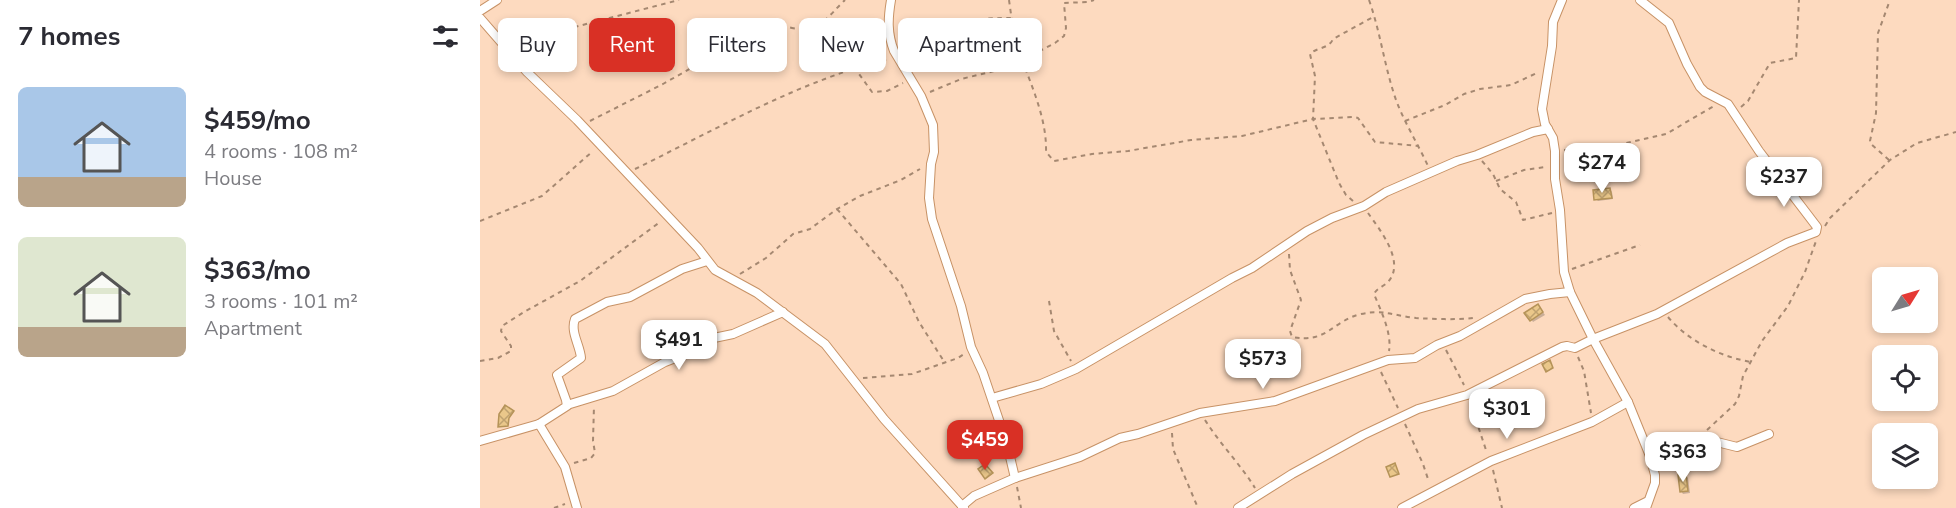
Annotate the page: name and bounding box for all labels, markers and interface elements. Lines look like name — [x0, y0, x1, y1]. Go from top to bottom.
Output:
chip: Buy — [498, 18, 577, 72]
chip: Rent — [589, 18, 675, 72]
chip: Filters — [687, 18, 787, 72]
chip: New — [799, 18, 886, 72]
chip: Apartment — [898, 18, 1042, 72]
text: 7 homes — [18, 19, 120, 54]
icon: filters — [429, 20, 462, 53]
text: $459/mo — [204, 103, 311, 138]
icon: home — [66, 111, 138, 183]
text: 4 rooms · 108 m² — [204, 138, 358, 165]
pin: $274 — [1566, 143, 1638, 194]
text: $274 — [1578, 149, 1626, 176]
pin: $237 — [1748, 157, 1820, 208]
text: $237 — [1760, 163, 1808, 190]
text: House — [204, 165, 262, 192]
text: $363/mo — [204, 253, 311, 288]
icon: home — [66, 261, 138, 333]
north arrow — [1872, 267, 1938, 333]
map controls — [1872, 267, 1938, 489]
text: 3 rooms · 101 m² — [204, 288, 358, 315]
text: Apartment — [204, 315, 302, 342]
pin: $491 — [643, 320, 715, 371]
text: $491 — [655, 326, 703, 353]
pin: $573 — [1227, 339, 1299, 390]
text: $573 — [1239, 345, 1287, 372]
button: locate — [1872, 345, 1938, 411]
pin: $301 — [1471, 389, 1543, 440]
text: $301 — [1483, 395, 1531, 422]
pin: $459 — [949, 420, 1021, 471]
button: layers — [1872, 423, 1938, 489]
text: $459 — [961, 426, 1009, 453]
pin: $363 — [1647, 432, 1719, 483]
text: $363 — [1659, 438, 1707, 465]

